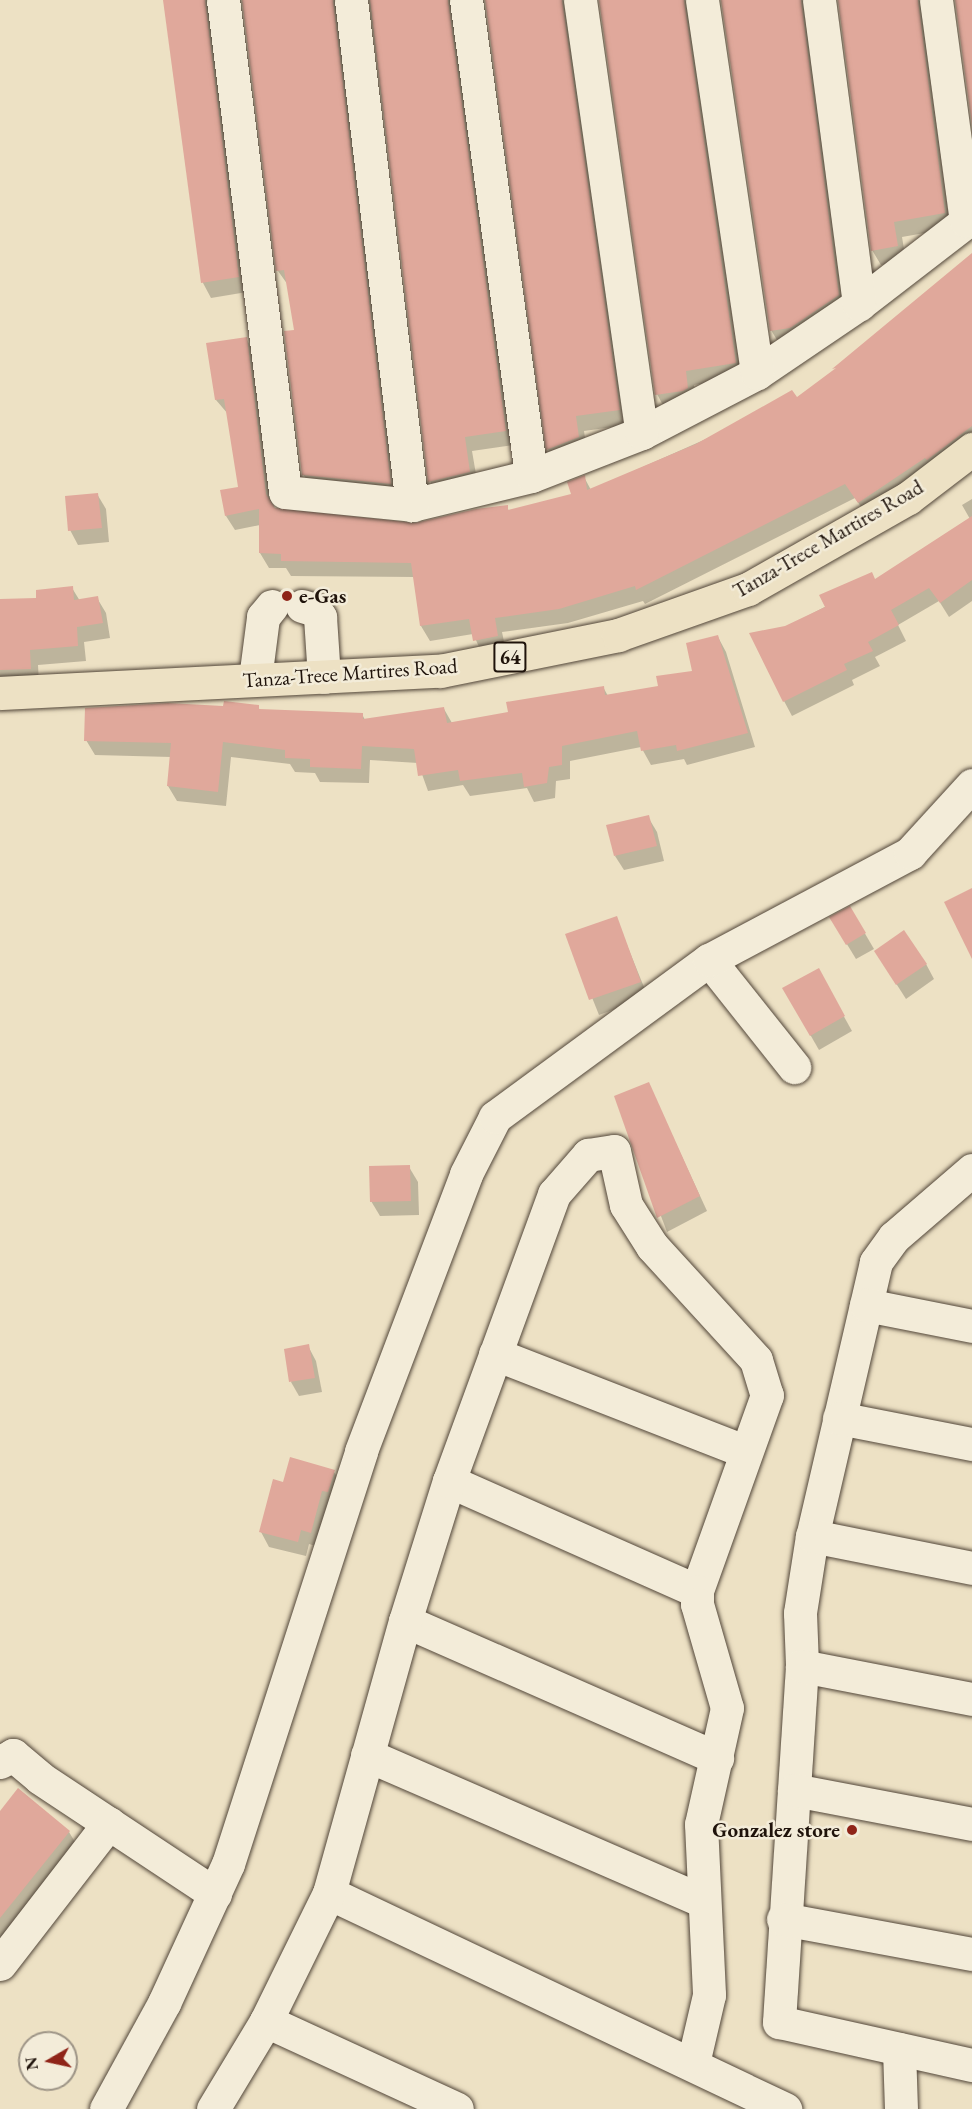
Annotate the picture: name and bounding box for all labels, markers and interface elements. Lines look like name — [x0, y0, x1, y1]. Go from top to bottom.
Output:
street label: Tanza-Trece Martires Road — [728, 474, 928, 604]
place label: e-Gas — [299, 583, 346, 609]
marker: e-Gas — [280, 589, 294, 603]
road number: 64 — [492, 640, 528, 674]
street label: Tanza-Trece Martires Road — [242, 653, 458, 693]
place label: Gonzalez store — [712, 1817, 840, 1843]
marker: Gonzalez store — [845, 1823, 859, 1837]
north arrow — [18, 2031, 78, 2091]
text: N — [20, 2056, 43, 2072]

